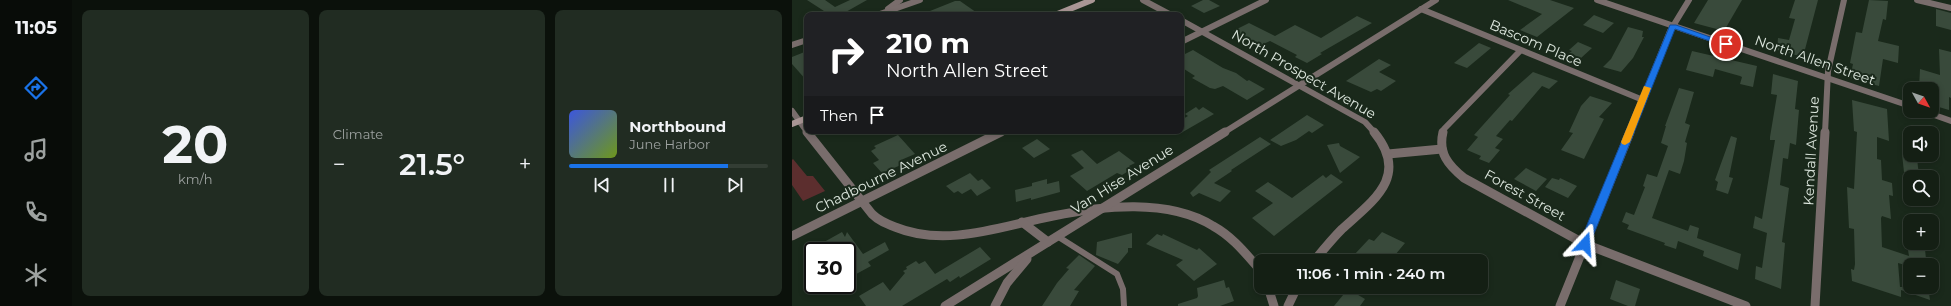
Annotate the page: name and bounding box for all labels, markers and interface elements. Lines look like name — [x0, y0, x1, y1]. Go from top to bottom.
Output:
street label: Bascom Place — [1487, 15, 1585, 71]
text: 11:05 — [15, 17, 57, 39]
street label: North Prospect Avenue — [1229, 25, 1379, 123]
text: 210 m — [886, 26, 970, 60]
pin — [1709, 27, 1743, 61]
icon: right — [820, 28, 872, 80]
street label: North Allen Street — [1752, 31, 1878, 89]
icon: arrive — [1715, 33, 1737, 55]
text: North Allen Street — [886, 60, 1048, 82]
icon: directions — [22, 74, 50, 102]
north arrow — [1903, 82, 1939, 118]
map controls — [1903, 82, 1939, 294]
street label: Kendall Avenue — [1799, 96, 1823, 206]
icon: arrive — [866, 104, 888, 126]
text: Then — [820, 106, 858, 125]
text: 20 — [162, 113, 228, 176]
text: Northbound — [629, 117, 726, 136]
text: Climate — [333, 126, 383, 142]
button: sound — [1903, 126, 1939, 162]
icon: music — [22, 136, 50, 164]
text: June Harbor — [629, 136, 710, 152]
street label: Chadbourne Avenue — [812, 137, 950, 217]
street label: Van Hise Avenue — [1067, 140, 1177, 218]
text: 21.5° — [399, 146, 465, 183]
text: − — [333, 151, 345, 178]
text: + — [519, 151, 531, 178]
street label: Forest Street — [1481, 165, 1569, 225]
button: search — [1903, 170, 1939, 206]
text: km/h — [178, 171, 213, 187]
icon: previous — [591, 174, 613, 196]
icon: pause — [658, 174, 680, 196]
icon: next — [724, 174, 746, 196]
icon: phone — [22, 198, 50, 226]
button: + — [1903, 214, 1939, 250]
position arrow — [1564, 223, 1606, 265]
speed limit sign: 30 — [804, 242, 856, 294]
button: − — [1903, 258, 1939, 294]
icon: climate — [22, 261, 50, 289]
text: 11:06 · 1 min · 240 m — [1297, 264, 1445, 283]

